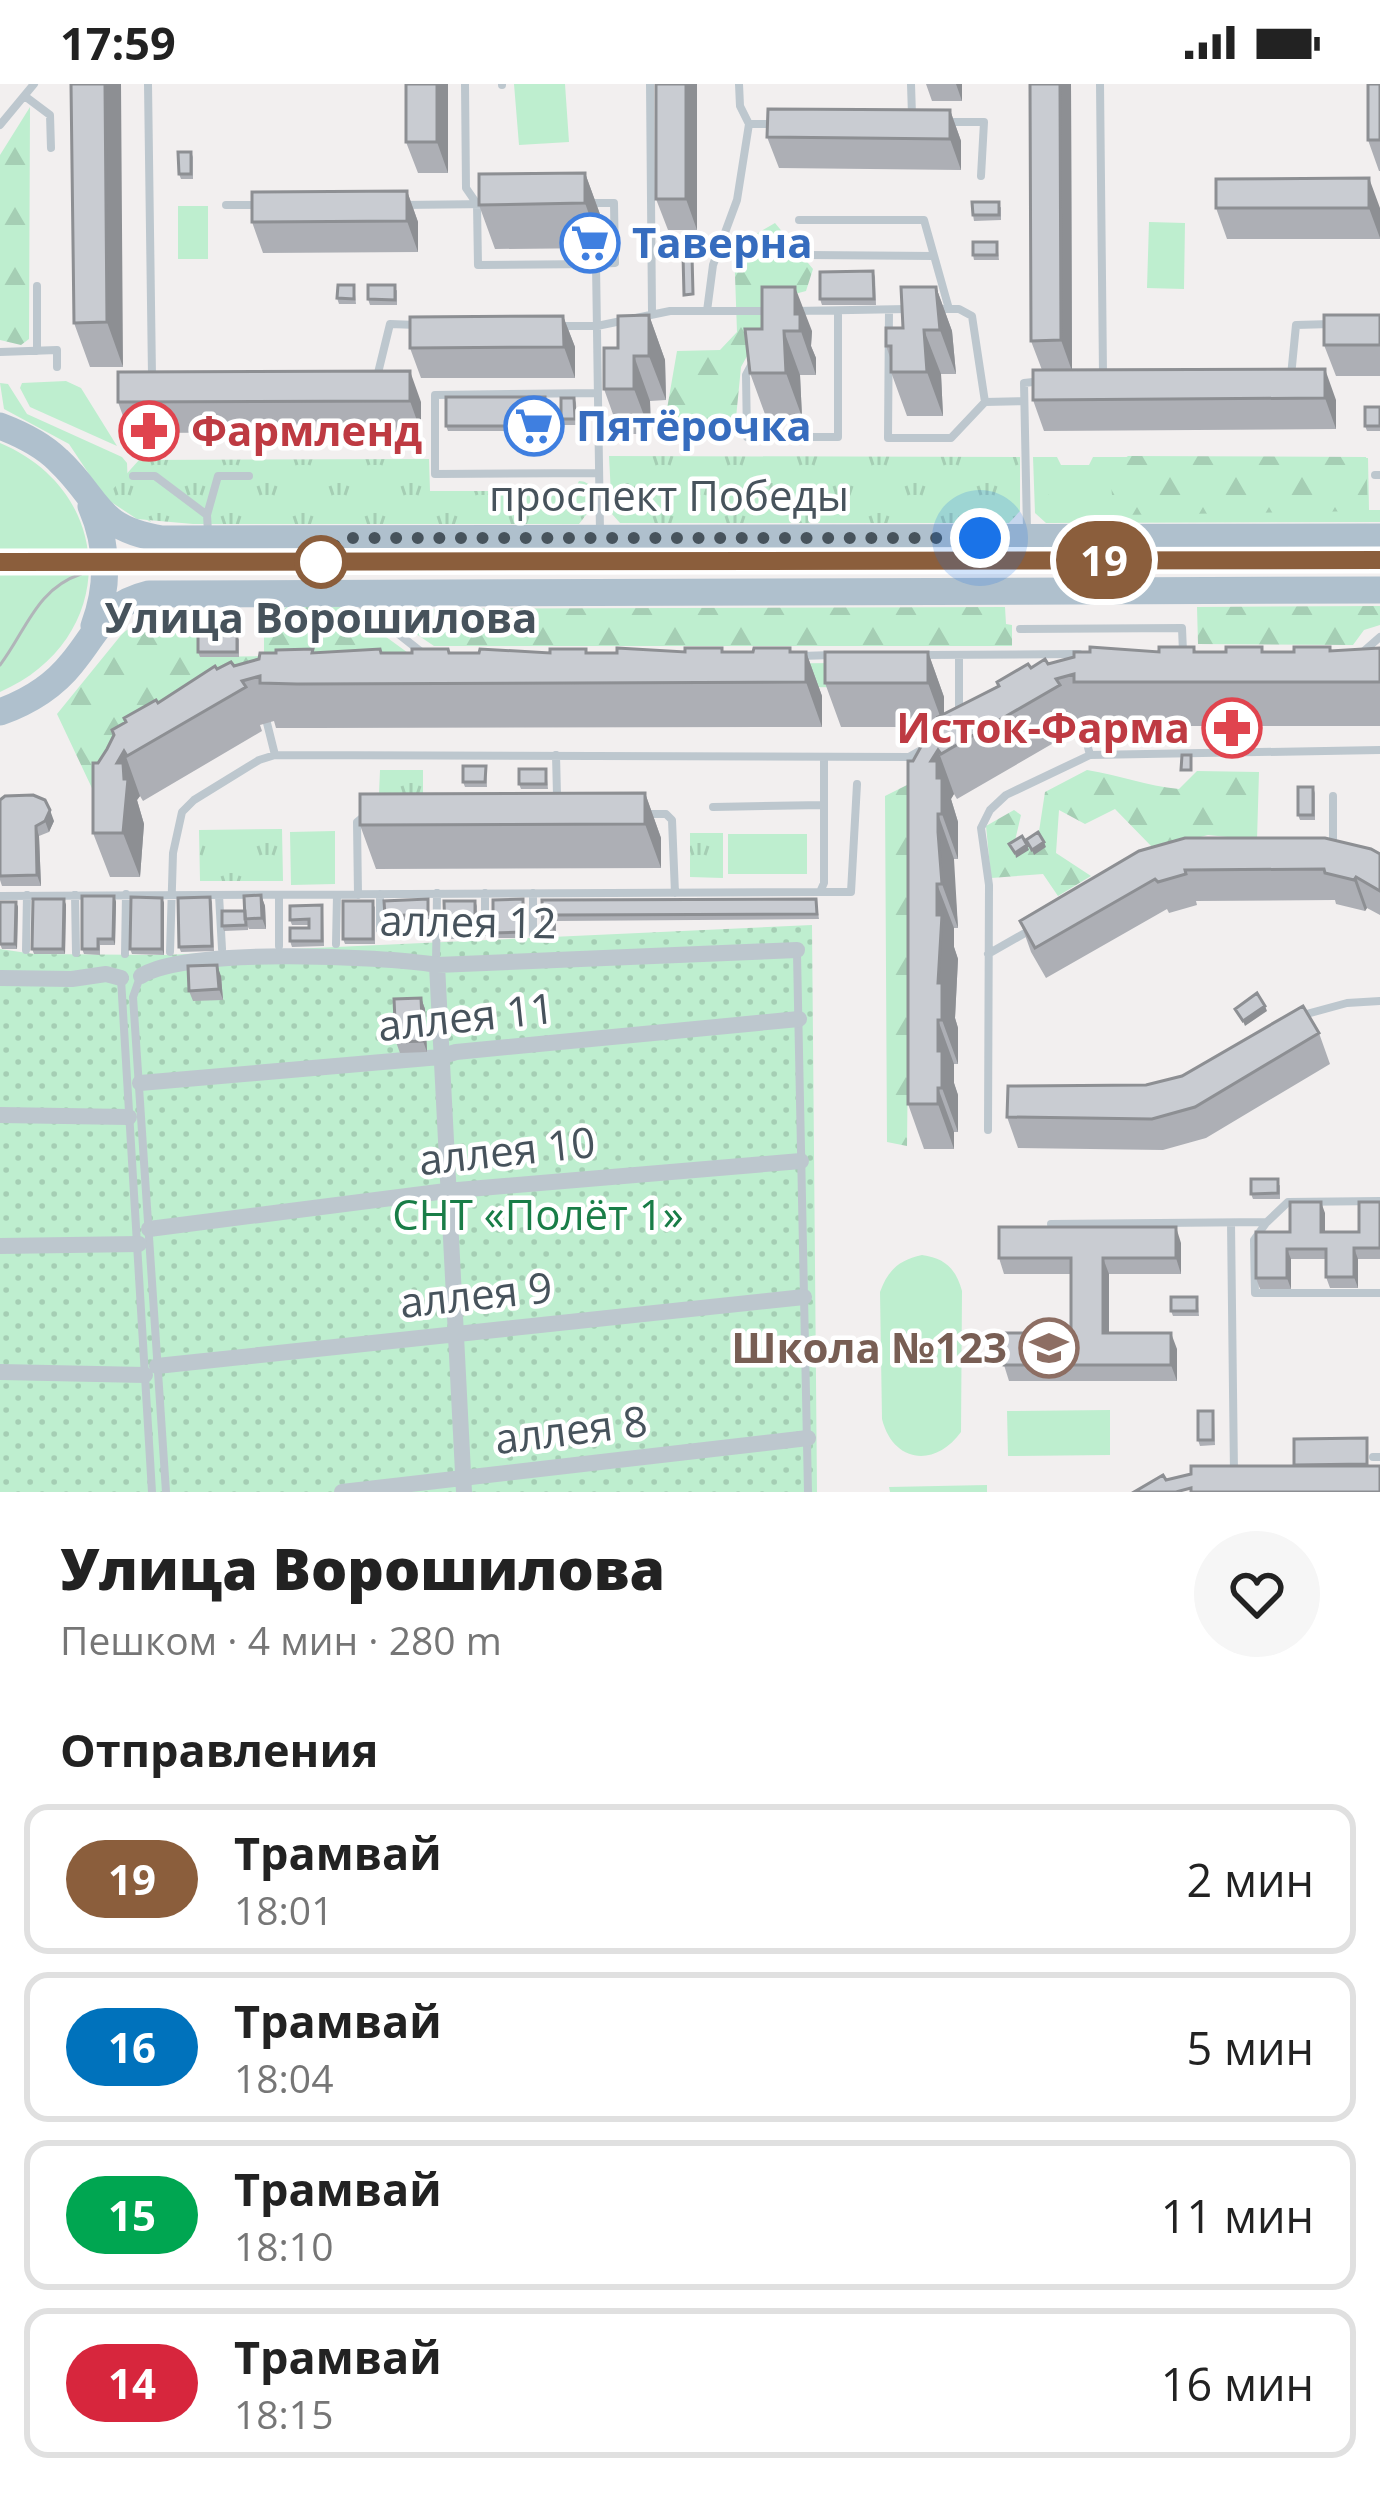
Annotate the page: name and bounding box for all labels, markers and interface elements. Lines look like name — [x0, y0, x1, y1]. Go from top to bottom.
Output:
text: 17:59 — [60, 12, 176, 73]
supermarket icon: Таверна — [559, 212, 621, 274]
place label: Таверна — [632, 213, 813, 270]
supermarket icon: Пятёрочка — [503, 395, 565, 457]
place label: Пятёрочка — [576, 396, 812, 453]
pharmacy icon: Фармленд — [118, 400, 180, 462]
place label: Фармленд — [191, 401, 422, 458]
street label: проспект Победы — [489, 466, 849, 523]
your location — [950, 508, 1010, 568]
line badge: 19 — [1050, 521, 1158, 599]
text: 19 — [1080, 531, 1128, 588]
marker: Улица Ворошилова — [296, 537, 346, 587]
place label: Улица Ворошилова — [104, 588, 538, 645]
pharmacy icon: Исток-Фарма — [1201, 697, 1263, 759]
place label: Исток-Фарма — [896, 698, 1190, 755]
street label: аллея 12 — [379, 890, 557, 951]
street label: аллея 11 — [375, 978, 557, 1053]
street label: аллея 10 — [416, 1112, 598, 1187]
park label: СНТ «Полёт 1» — [392, 1185, 684, 1242]
street label: аллея 9 — [397, 1257, 555, 1330]
school or university icon: Школа №123 — [1018, 1317, 1080, 1379]
place label: Школа №123 — [731, 1318, 1007, 1375]
street label: аллея 8 — [491, 1391, 650, 1466]
text: Улица Ворошилова — [60, 1529, 665, 1607]
button: heart — [1194, 1531, 1320, 1657]
text: Пешком · 4 мин · 280 m — [60, 1613, 502, 1666]
text: Отправления — [60, 1719, 379, 1780]
text: Трамвай — [234, 1822, 442, 1883]
text: 2 мин — [1186, 1849, 1314, 1910]
text: 19 — [108, 1850, 156, 1907]
text: 18:01 — [234, 1883, 333, 1936]
text: Трамвай — [234, 1990, 442, 2051]
text: 5 мин — [1186, 2017, 1314, 2078]
text: 16 — [108, 2018, 156, 2075]
text: 18:04 — [234, 2051, 333, 2104]
text: Трамвай — [234, 2158, 442, 2219]
text: 11 мин — [1161, 2185, 1314, 2246]
text: 15 — [108, 2186, 156, 2243]
text: 18:10 — [234, 2219, 333, 2272]
text: Трамвай — [234, 2326, 442, 2387]
text: 16 мин — [1161, 2353, 1314, 2414]
text: 14 — [108, 2354, 156, 2411]
text: 18:15 — [234, 2387, 333, 2440]

